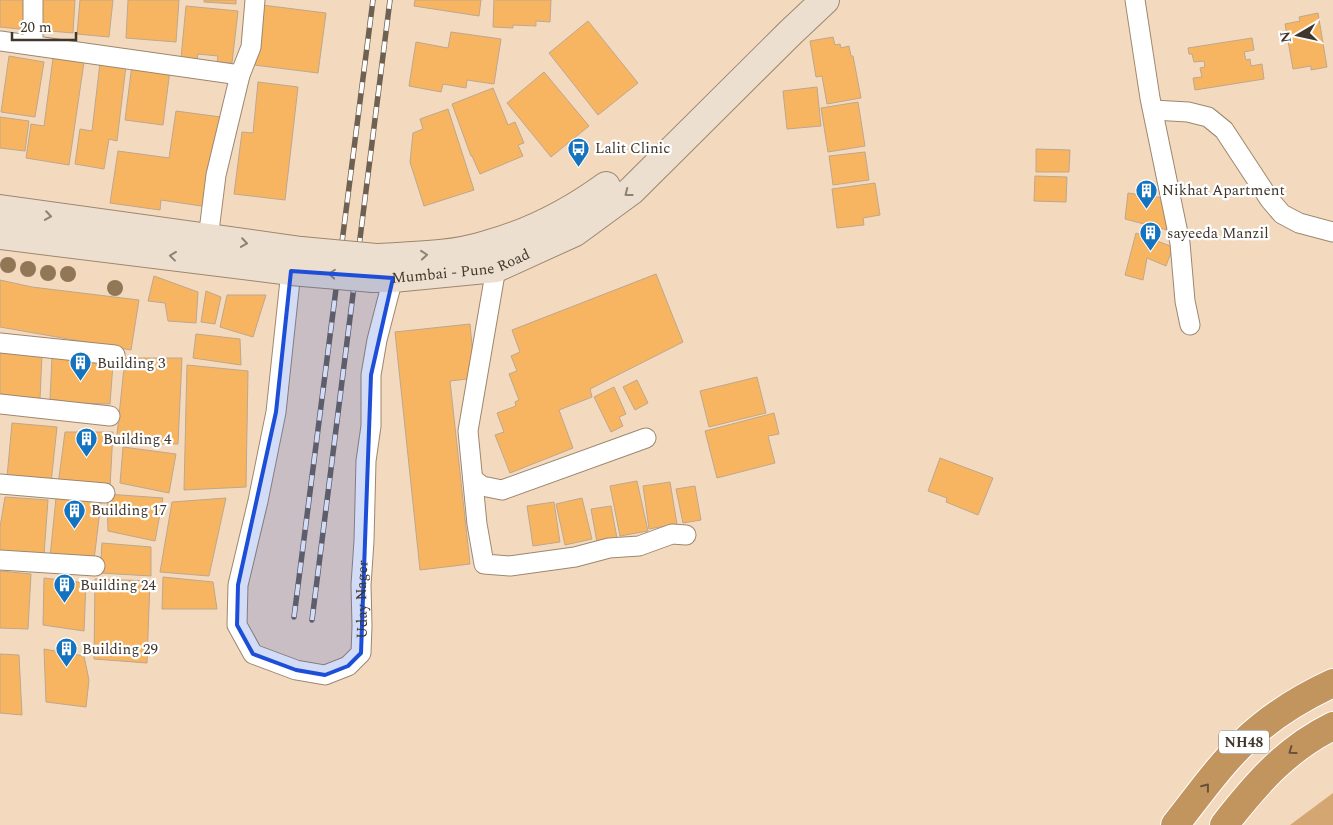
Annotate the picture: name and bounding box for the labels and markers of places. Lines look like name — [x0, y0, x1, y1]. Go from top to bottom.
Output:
bus stop icon: Lalit Clinic — [567, 136, 591, 167]
place label: Lalit Clinic — [595, 137, 670, 160]
building icon: Nikhat Apartment — [1134, 178, 1158, 209]
place label: Nikhat Apartment — [1162, 179, 1285, 202]
building icon: sayeeda Manzil — [1139, 221, 1163, 252]
place label: sayeeda Manzil — [1167, 222, 1269, 245]
building icon: Building 3 — [69, 351, 93, 382]
place label: Building 3 — [97, 352, 166, 375]
building icon: Building 4 — [75, 427, 99, 458]
place label: Building 4 — [103, 428, 172, 451]
building icon: Building 17 — [63, 498, 87, 529]
place label: Building 17 — [91, 499, 167, 522]
building icon: Building 24 — [52, 573, 76, 604]
place label: Building 24 — [80, 574, 157, 597]
building icon: Building 29 — [54, 637, 78, 668]
place label: Building 29 — [82, 638, 158, 661]

